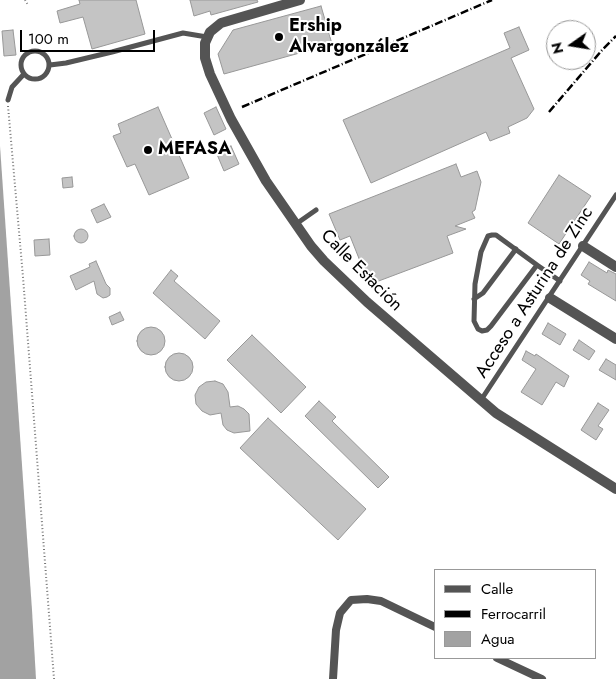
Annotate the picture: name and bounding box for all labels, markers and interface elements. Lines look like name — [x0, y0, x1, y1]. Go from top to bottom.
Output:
place label: Ership Alvargonzález — [289, 16, 409, 58]
scale bar — [22, 20, 158, 52]
north arrow — [546, 20, 596, 70]
text: 100 m — [28, 28, 69, 50]
marker: Ership Alvargonzález — [273, 31, 285, 43]
text: N — [546, 40, 568, 56]
place label: MEFASA — [158, 139, 231, 161]
marker: MEFASA — [142, 144, 154, 156]
street label: Acceso a Asturina de Zinc — [472, 203, 598, 383]
street label: Calle Estación — [316, 226, 406, 316]
legend — [434, 569, 596, 659]
text: Calle — [481, 578, 513, 600]
text: Ferrocarril — [481, 603, 546, 625]
text: Agua — [481, 628, 515, 650]

